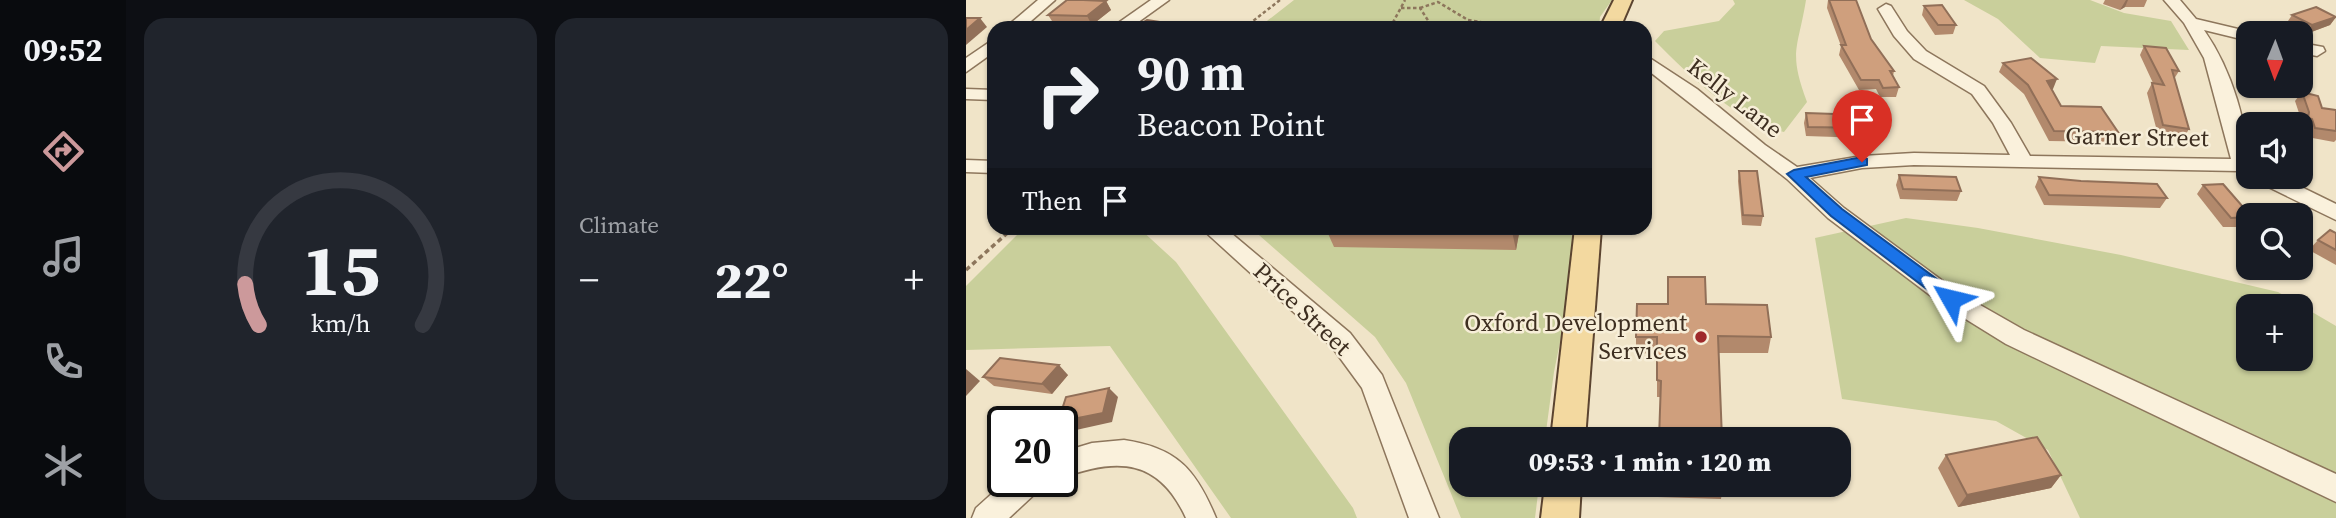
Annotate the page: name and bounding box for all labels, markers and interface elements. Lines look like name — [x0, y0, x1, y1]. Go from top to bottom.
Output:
north arrow — [2236, 21, 2314, 98]
map controls — [2236, 21, 2313, 371]
text: 09:52 — [24, 28, 102, 72]
text: 90 m — [1137, 39, 1245, 106]
icon: right — [1022, 49, 1113, 140]
street label: Kelly Lane — [1681, 50, 1790, 145]
pin — [1832, 90, 1892, 162]
icon: arrive — [1843, 101, 1881, 139]
text: Beacon Point — [1137, 103, 1324, 147]
button: sound — [2236, 112, 2313, 189]
street label: Garner Street — [2065, 119, 2209, 154]
icon: directions — [39, 127, 88, 176]
icon: arrive — [1096, 182, 1134, 220]
text: Then — [1022, 183, 1082, 219]
button: search — [2236, 203, 2313, 280]
text: Climate — [579, 209, 659, 241]
text: 15 — [301, 220, 380, 319]
icon: music — [39, 232, 88, 281]
text: 22° — [714, 244, 789, 315]
text: − — [579, 254, 599, 306]
text: + — [904, 254, 924, 306]
street label: Price Street — [1246, 255, 1359, 363]
position arrow — [1914, 262, 1988, 336]
button: + — [2236, 294, 2313, 371]
text: km/h — [311, 306, 370, 340]
place label: Oxford Development Services — [1464, 306, 1687, 367]
marker: Oxford Development Services — [1693, 329, 1709, 345]
icon: phone — [39, 337, 88, 386]
speed limit sign: 20 — [987, 406, 1078, 497]
icon: climate — [39, 441, 88, 490]
text: 09:53 · 1 min · 120 m — [1529, 444, 1771, 480]

